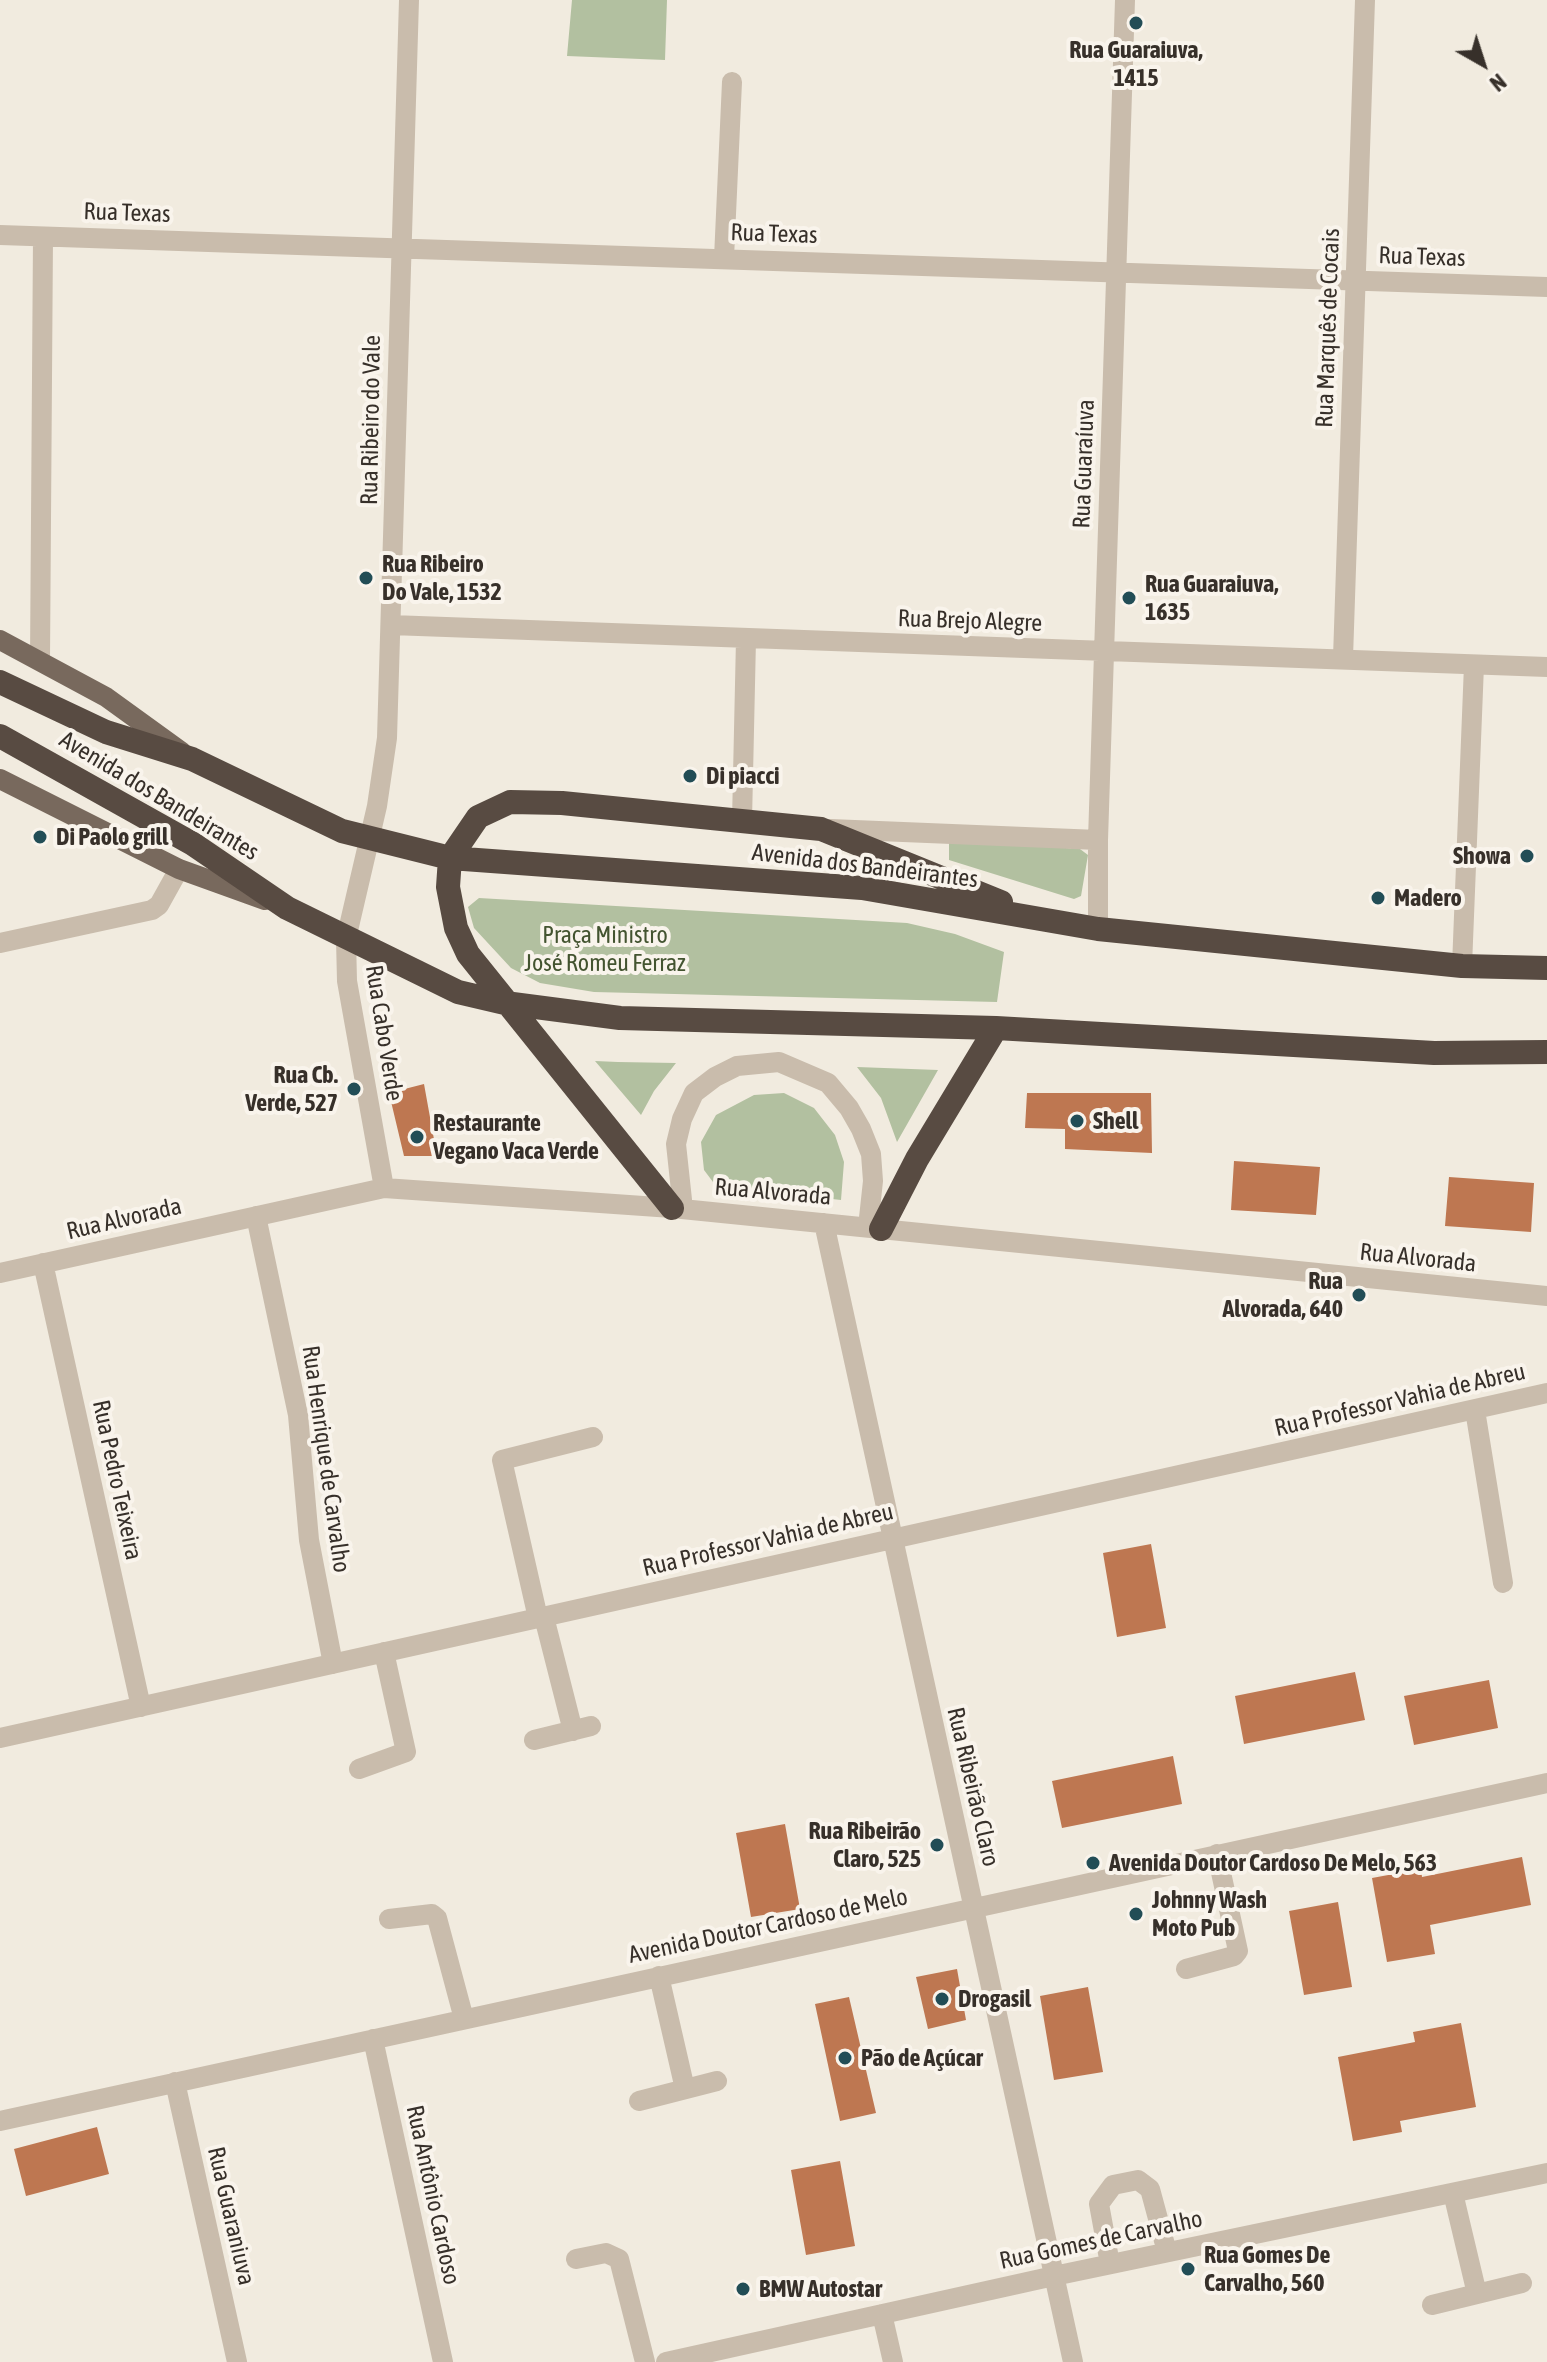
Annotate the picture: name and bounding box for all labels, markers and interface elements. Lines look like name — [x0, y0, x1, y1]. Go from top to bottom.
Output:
marker: Rua Guaraiuva, 1415 — [1127, 14, 1145, 32]
north arrow — [1443, 24, 1523, 104]
place label: Rua Guaraiuva, 1415 — [1069, 36, 1203, 92]
text: N — [1485, 68, 1511, 97]
street label: Rua Texas — [83, 197, 171, 229]
street label: Rua Texas — [730, 218, 818, 250]
street label: Rua Marquês de Cocais — [1310, 228, 1346, 428]
street label: Rua Texas — [1378, 241, 1466, 273]
street label: Rua Ribeiro do Vale — [355, 335, 387, 505]
street label: Rua Guaraíuva — [1067, 399, 1101, 529]
place label: Rua Ribeiro Do Vale, 1532 — [382, 550, 502, 606]
marker: Rua Ribeiro Do Vale, 1532 — [357, 569, 375, 587]
place label: Rua Guaraiuva, 1635 — [1145, 570, 1278, 626]
marker: Rua Guaraiuva, 1635 — [1120, 589, 1138, 607]
street label: Rua Brejo Alegre — [897, 604, 1043, 638]
street label: Avenida dos Bandeirantes — [54, 725, 264, 867]
place label: Di piacci — [706, 762, 780, 790]
marker: Di piacci — [681, 767, 699, 785]
place label: Di Paolo grill — [56, 823, 168, 851]
marker: Di Paolo grill — [31, 828, 49, 846]
street label: Avenida dos Bandeirantes — [751, 838, 979, 894]
place label: Showa — [1453, 842, 1511, 870]
marker: Showa — [1518, 847, 1536, 865]
place label: Madero — [1394, 884, 1462, 912]
marker: Madero — [1369, 889, 1387, 907]
park label: Praça Ministro José Romeu Ferraz — [524, 921, 686, 977]
street label: Rua Cabo Verde — [359, 963, 409, 1103]
place label: Rua Cb. Verde, 527 — [245, 1061, 338, 1117]
marker: Rua Cb. Verde, 527 — [345, 1080, 363, 1098]
place label: Shell — [1093, 1107, 1138, 1135]
place label: Restaurante Vegano Vaca Verde — [433, 1109, 599, 1165]
marker: Shell — [1068, 1112, 1086, 1130]
marker: Restaurante Vegano Vaca Verde — [408, 1128, 426, 1146]
street label: Rua Alvorada — [713, 1173, 833, 1211]
street label: Rua Alvorada — [64, 1192, 184, 1246]
street label: Rua Alvorada — [1358, 1238, 1478, 1278]
place label: Rua Alvorada, 640 — [1222, 1267, 1343, 1323]
marker: Rua Alvorada, 640 — [1350, 1286, 1368, 1304]
street label: Rua Henrique de Carvalho — [296, 1344, 356, 1574]
street label: Rua Professor Vahia de Abreu — [1272, 1357, 1528, 1443]
street label: Rua Pedro Teixeira — [86, 1398, 148, 1562]
street label: Rua Professor Vahia de Abreu — [640, 1497, 896, 1583]
street label: Rua Ribeirão Claro — [941, 1705, 1005, 1869]
place label: Rua Ribeirão Claro, 525 — [809, 1817, 921, 1873]
marker: Rua Ribeirão Claro, 525 — [928, 1836, 946, 1854]
place label: Avenida Doutor Cardoso De Melo, 563 — [1109, 1849, 1437, 1877]
marker: Avenida Doutor Cardoso De Melo, 563 — [1084, 1854, 1102, 1872]
street label: Avenida Doutor Cardoso de Melo — [626, 1882, 910, 1970]
place label: Johnny Wash Moto Pub — [1152, 1886, 1267, 1942]
marker: Johnny Wash Moto Pub — [1127, 1905, 1145, 1923]
place label: Drogasil — [958, 1985, 1031, 2013]
marker: Drogasil — [933, 1990, 951, 2008]
place label: Pão de Açúcar — [861, 2044, 983, 2072]
marker: Pão de Açúcar — [836, 2049, 854, 2067]
street label: Rua Antônio Cardoso — [400, 2103, 466, 2287]
street label: Rua Guaraniuva — [201, 2144, 261, 2288]
street label: Rua Gomes de Carvalho — [997, 2204, 1205, 2276]
place label: Rua Gomes De Carvalho, 560 — [1204, 2241, 1330, 2297]
marker: Rua Gomes De Carvalho, 560 — [1179, 2260, 1197, 2278]
place label: BMW Autostar — [759, 2275, 882, 2303]
marker: BMW Autostar — [734, 2280, 752, 2298]

